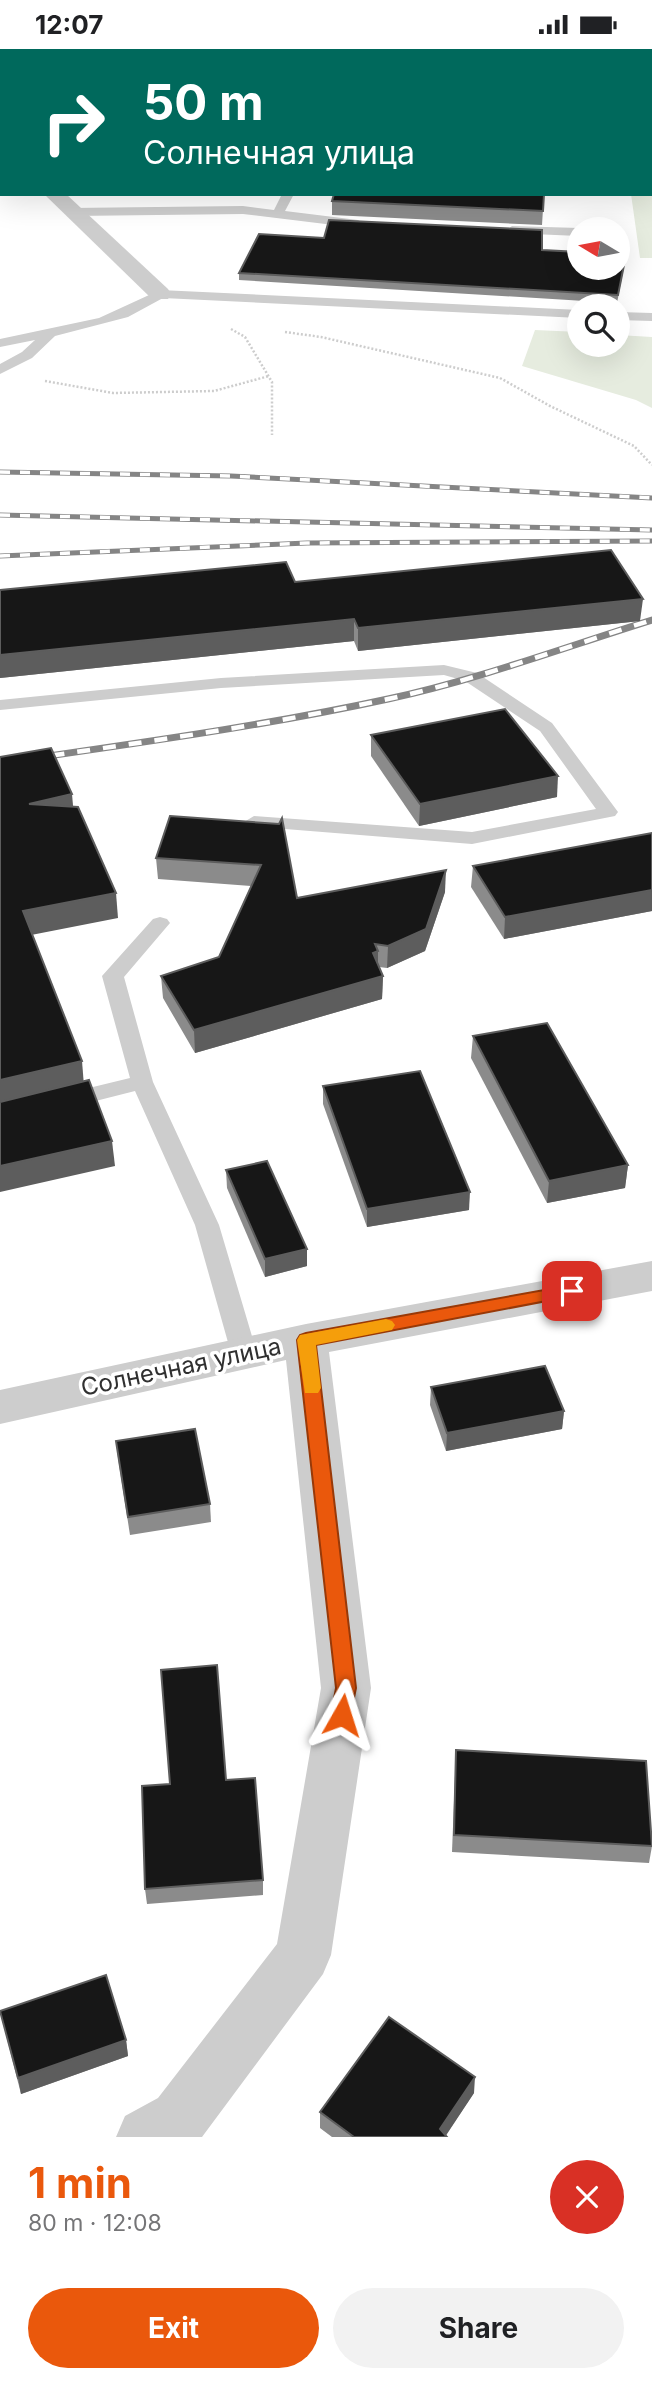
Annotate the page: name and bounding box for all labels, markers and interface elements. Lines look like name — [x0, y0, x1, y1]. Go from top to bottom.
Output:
text: 12:07 — [35, 9, 103, 40]
text: 50 m — [143, 73, 264, 132]
icon: right — [28, 77, 119, 168]
text: Солнечная улица — [143, 133, 415, 172]
north arrow — [567, 217, 630, 280]
map controls — [567, 217, 630, 357]
button: search — [567, 294, 630, 357]
pin — [542, 1261, 602, 1321]
icon: arrive — [553, 1272, 591, 1310]
street label: Солнечная улица — [78, 1331, 284, 1402]
position arrow — [305, 1678, 379, 1752]
text: 1 min — [28, 2157, 132, 2208]
button: close — [550, 2160, 624, 2234]
text: 80 m · 12:08 — [28, 2209, 162, 2237]
button: Exit — [28, 2288, 319, 2368]
button: Share — [333, 2288, 624, 2368]

